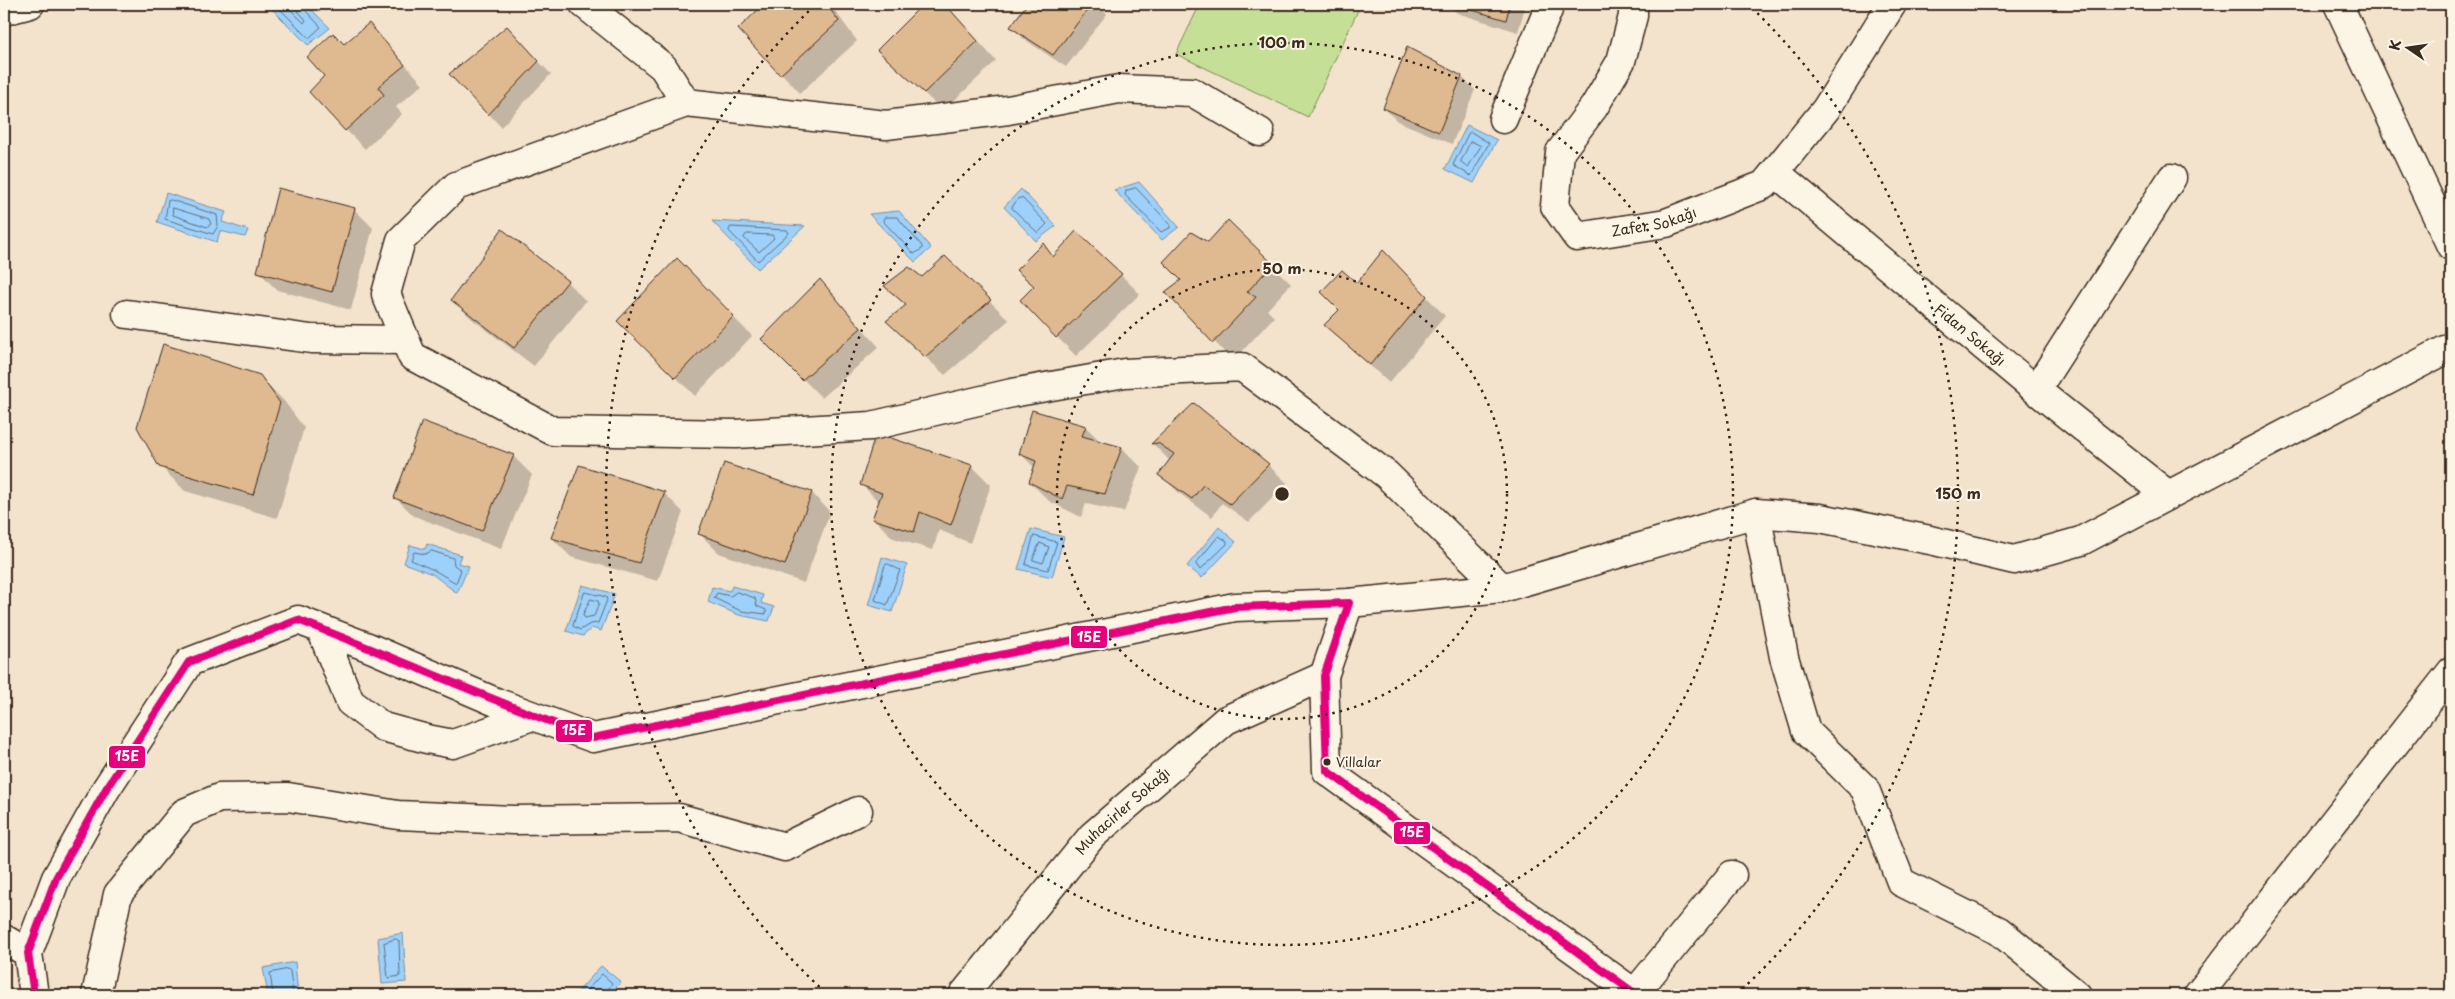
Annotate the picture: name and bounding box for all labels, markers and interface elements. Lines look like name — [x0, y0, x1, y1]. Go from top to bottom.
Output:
north arrow — [2382, 22, 2432, 72]
text: 100 m — [1259, 30, 1305, 53]
text: K — [2383, 38, 2406, 52]
street label: Zafer Sokağı — [1610, 201, 1699, 241]
text: 50 m — [1263, 256, 1301, 279]
street label: Fidan Sokağı — [1930, 298, 2011, 370]
text: 150 m — [1935, 481, 1981, 504]
centre of rings — [1273, 485, 1291, 503]
line badge: 15E — [1070, 625, 1108, 649]
text: 15E — [1077, 626, 1101, 647]
line badge: 15E — [555, 719, 593, 743]
text: 15E — [562, 719, 586, 740]
line badge: 15E — [108, 745, 146, 769]
text: 15E — [115, 745, 139, 766]
place label: Villalar — [1336, 752, 1381, 771]
marker: Villalar — [1322, 757, 1332, 767]
street label: Muhacirler Sokağı — [1070, 762, 1174, 859]
line badge: 15E — [1393, 821, 1431, 845]
text: 15E — [1400, 821, 1424, 842]

